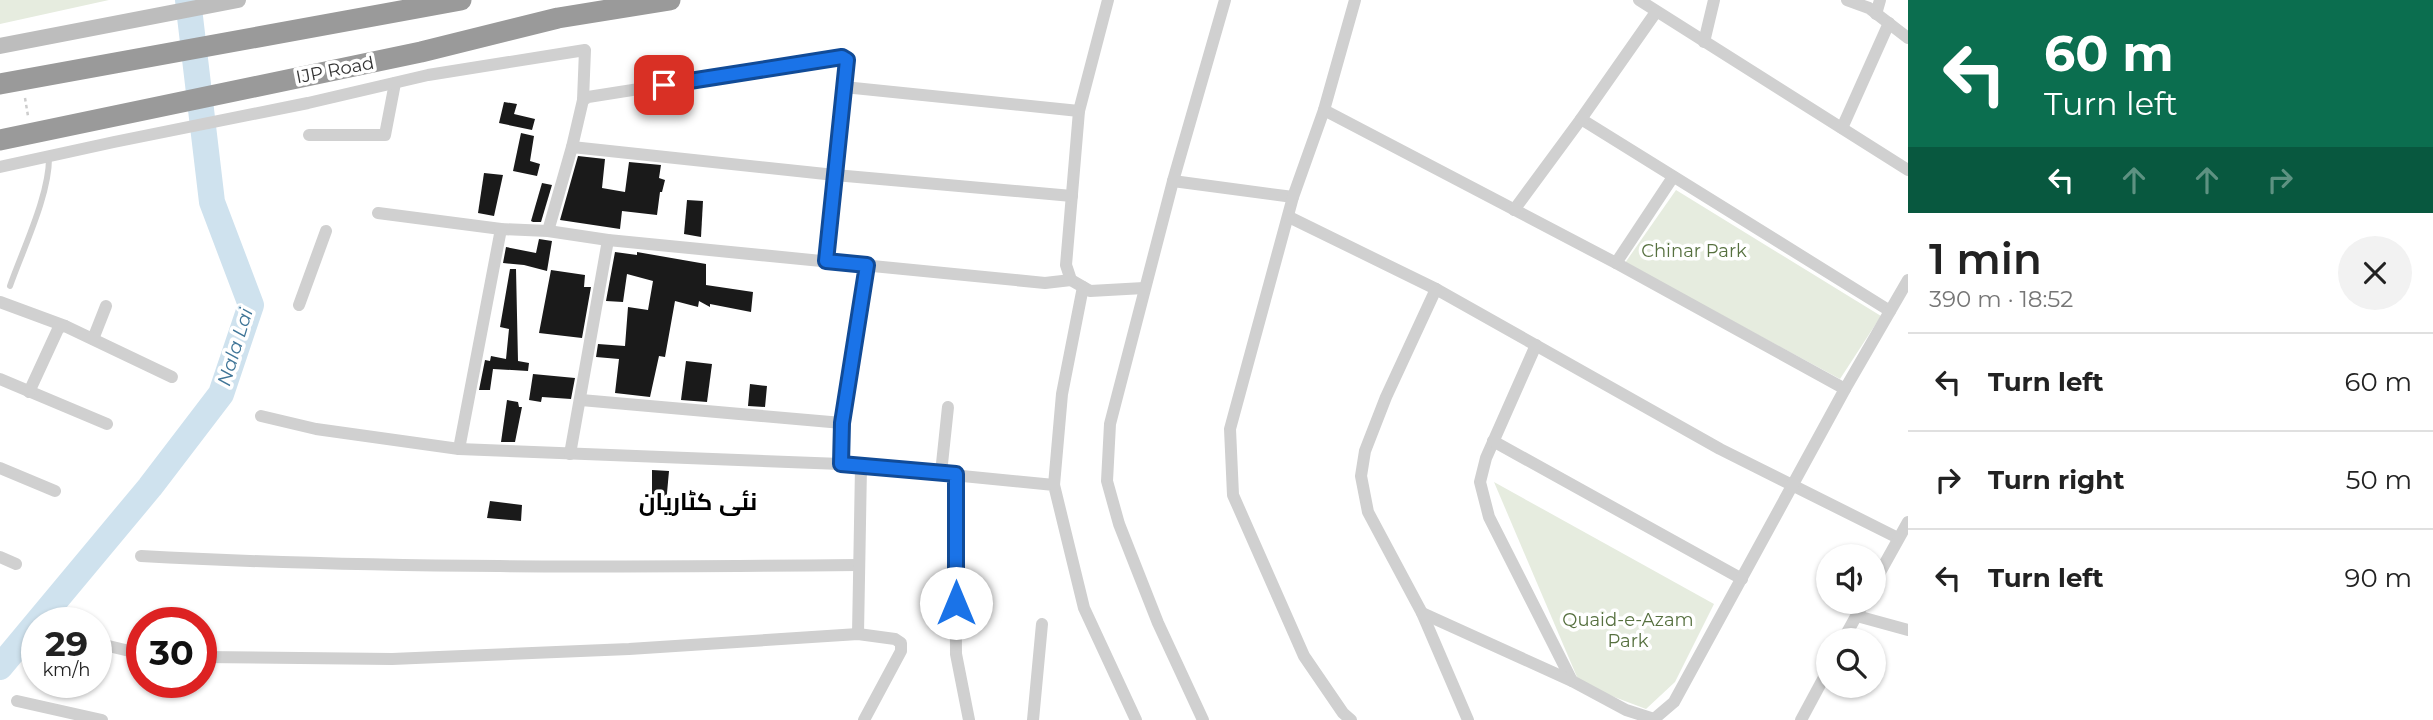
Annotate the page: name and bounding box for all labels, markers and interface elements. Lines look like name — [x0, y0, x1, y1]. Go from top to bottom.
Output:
text: 60 m — [2044, 24, 2174, 83]
icon: left — [1929, 28, 2020, 119]
street label: IJP Road — [294, 52, 376, 88]
pin — [634, 55, 694, 115]
icon: arrive — [645, 66, 683, 104]
text: Turn left — [2044, 84, 2178, 123]
icon: left — [2042, 161, 2080, 199]
icon: ahead — [2115, 161, 2153, 199]
icon: ahead — [2188, 161, 2226, 199]
icon: right — [2261, 161, 2299, 199]
text: 1 min — [1929, 233, 2042, 285]
button: close — [2338, 236, 2412, 310]
park label: Chinar Park — [1641, 240, 1747, 262]
text: 390 m · 18:52 — [1929, 285, 2073, 313]
water label: Nala Lai — [212, 304, 258, 389]
icon: left — [1929, 363, 1967, 401]
text: Turn left — [1988, 366, 2104, 398]
text: 60 m — [2345, 366, 2412, 398]
icon: right — [1929, 461, 1967, 499]
text: Turn right — [1988, 464, 2124, 496]
text: 50 m — [2346, 464, 2412, 496]
district label: نئی کٹاریان — [639, 487, 757, 516]
map controls — [1816, 544, 1886, 698]
button: sound — [1816, 544, 1886, 614]
icon: left — [1929, 559, 1967, 597]
text: Turn left — [1988, 562, 2104, 594]
text: 90 m — [2345, 562, 2412, 594]
position arrow — [919, 566, 993, 640]
speed limit sign: 30 — [126, 607, 217, 698]
park label: Quaid-e-Azam Park — [1562, 609, 1694, 652]
text: 29 — [45, 622, 88, 665]
button: search — [1816, 628, 1886, 698]
text: km/h — [42, 659, 91, 681]

